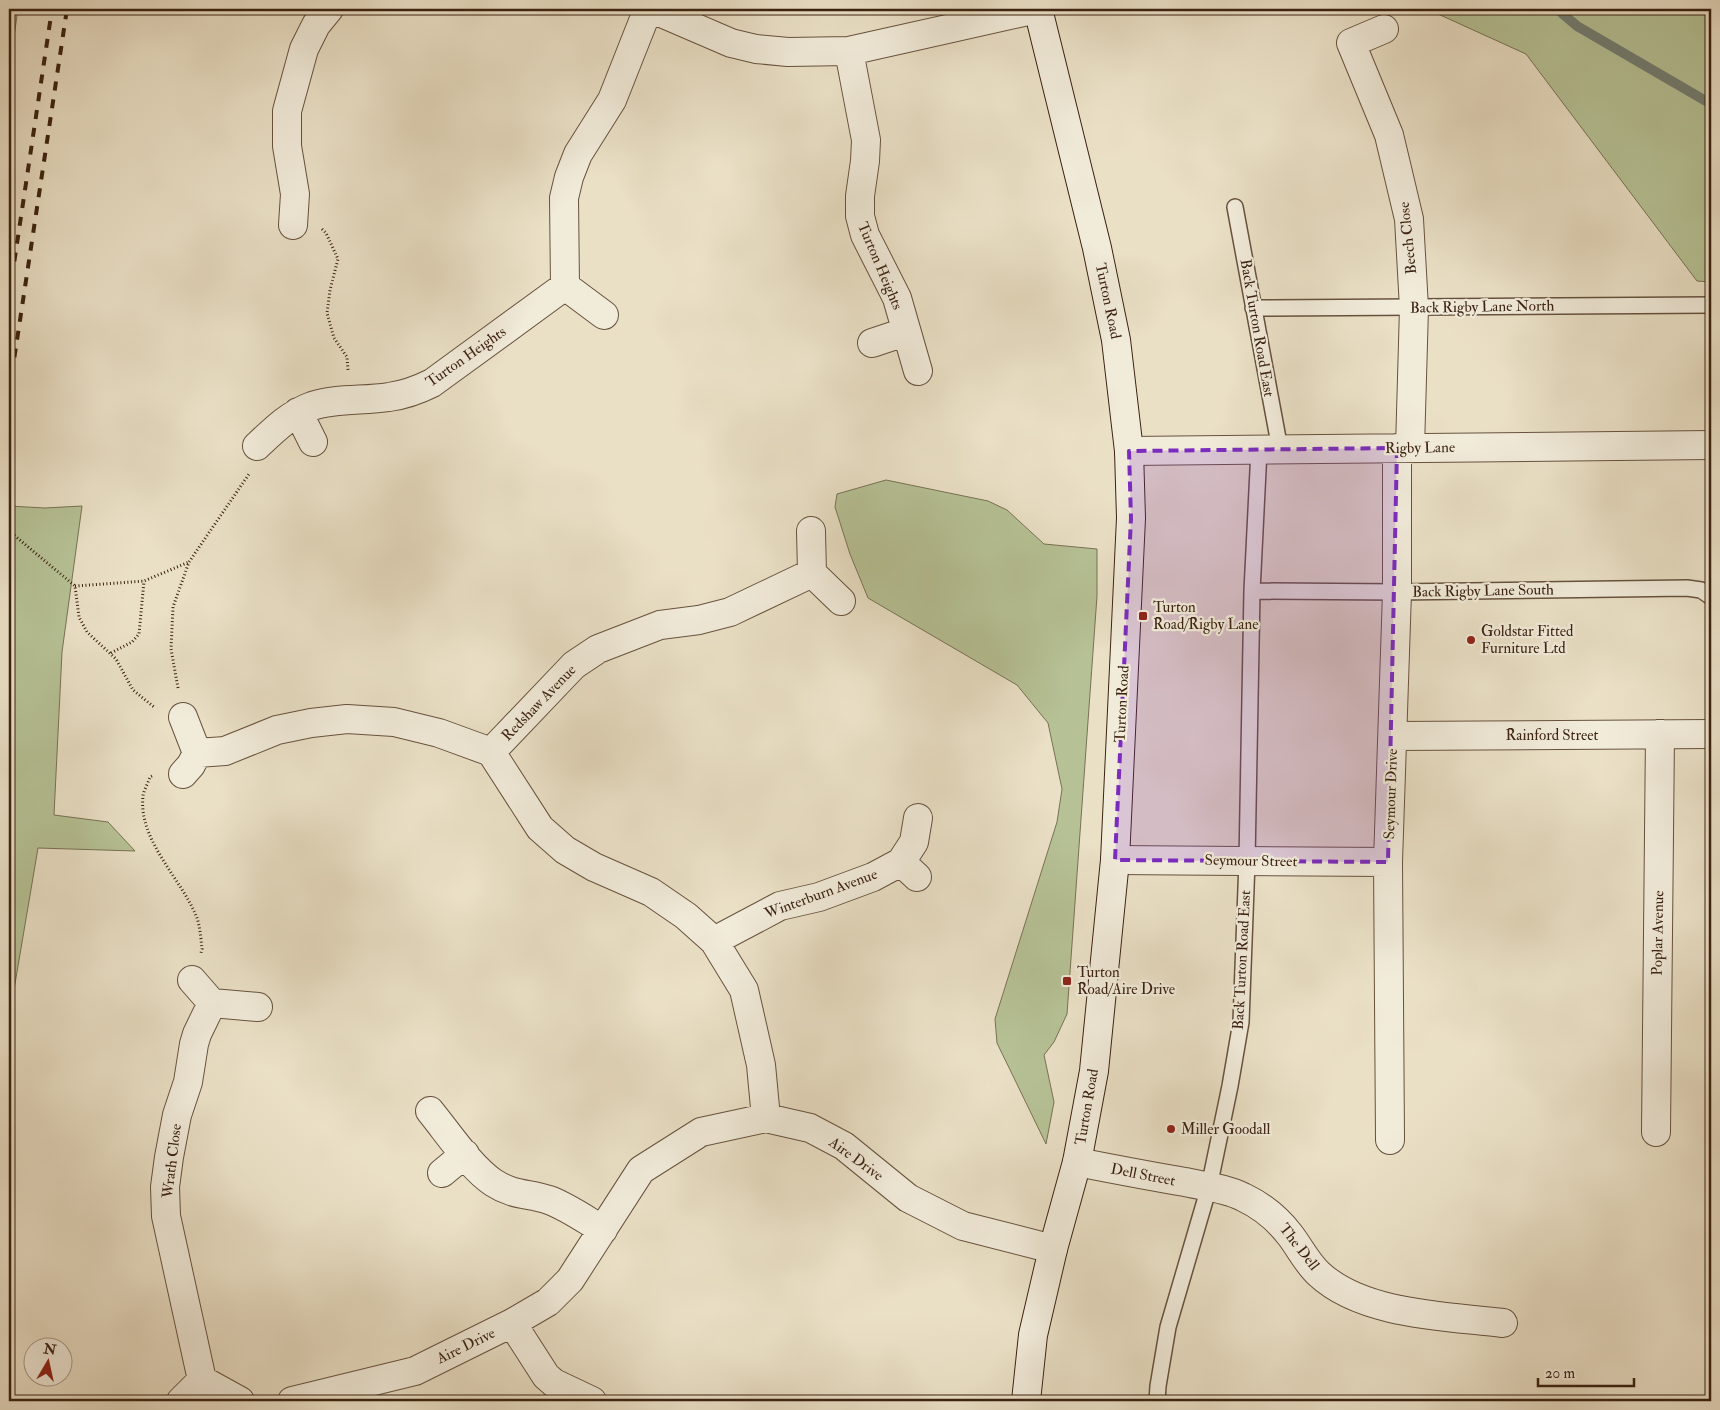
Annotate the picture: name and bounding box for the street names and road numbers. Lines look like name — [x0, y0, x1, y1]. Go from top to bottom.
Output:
street label: Beech Close — [1395, 201, 1421, 275]
street label: Turton Heights — [853, 219, 907, 313]
street label: Back Turton Road East — [1236, 258, 1279, 399]
street label: Turton Road — [1091, 261, 1125, 341]
street label: Back Rigby Lane North — [1410, 296, 1554, 318]
street label: Turton Heights — [422, 322, 510, 392]
street label: Rigby Lane — [1385, 438, 1455, 458]
street label: Back Rigby Lane South — [1412, 580, 1554, 602]
street label: Redshaw Avenue — [498, 661, 580, 745]
street label: Turton Road — [1110, 664, 1134, 743]
street label: Rainford Street — [1506, 726, 1599, 745]
street label: Seymour Drive — [1380, 748, 1402, 840]
street label: Seymour Street — [1204, 851, 1298, 871]
street label: Winterburn Avenue — [761, 865, 880, 924]
street label: Back Turton Road East — [1229, 890, 1255, 1030]
street label: Poplar Avenue — [1648, 890, 1669, 976]
street label: Turton Road — [1071, 1067, 1103, 1147]
street label: Wrath Close — [158, 1123, 186, 1200]
street label: Aire Drive — [824, 1132, 887, 1185]
street label: Dell Street — [1109, 1159, 1177, 1191]
street label: The Dell — [1275, 1220, 1323, 1274]
street label: Aire Drive — [433, 1324, 498, 1369]

